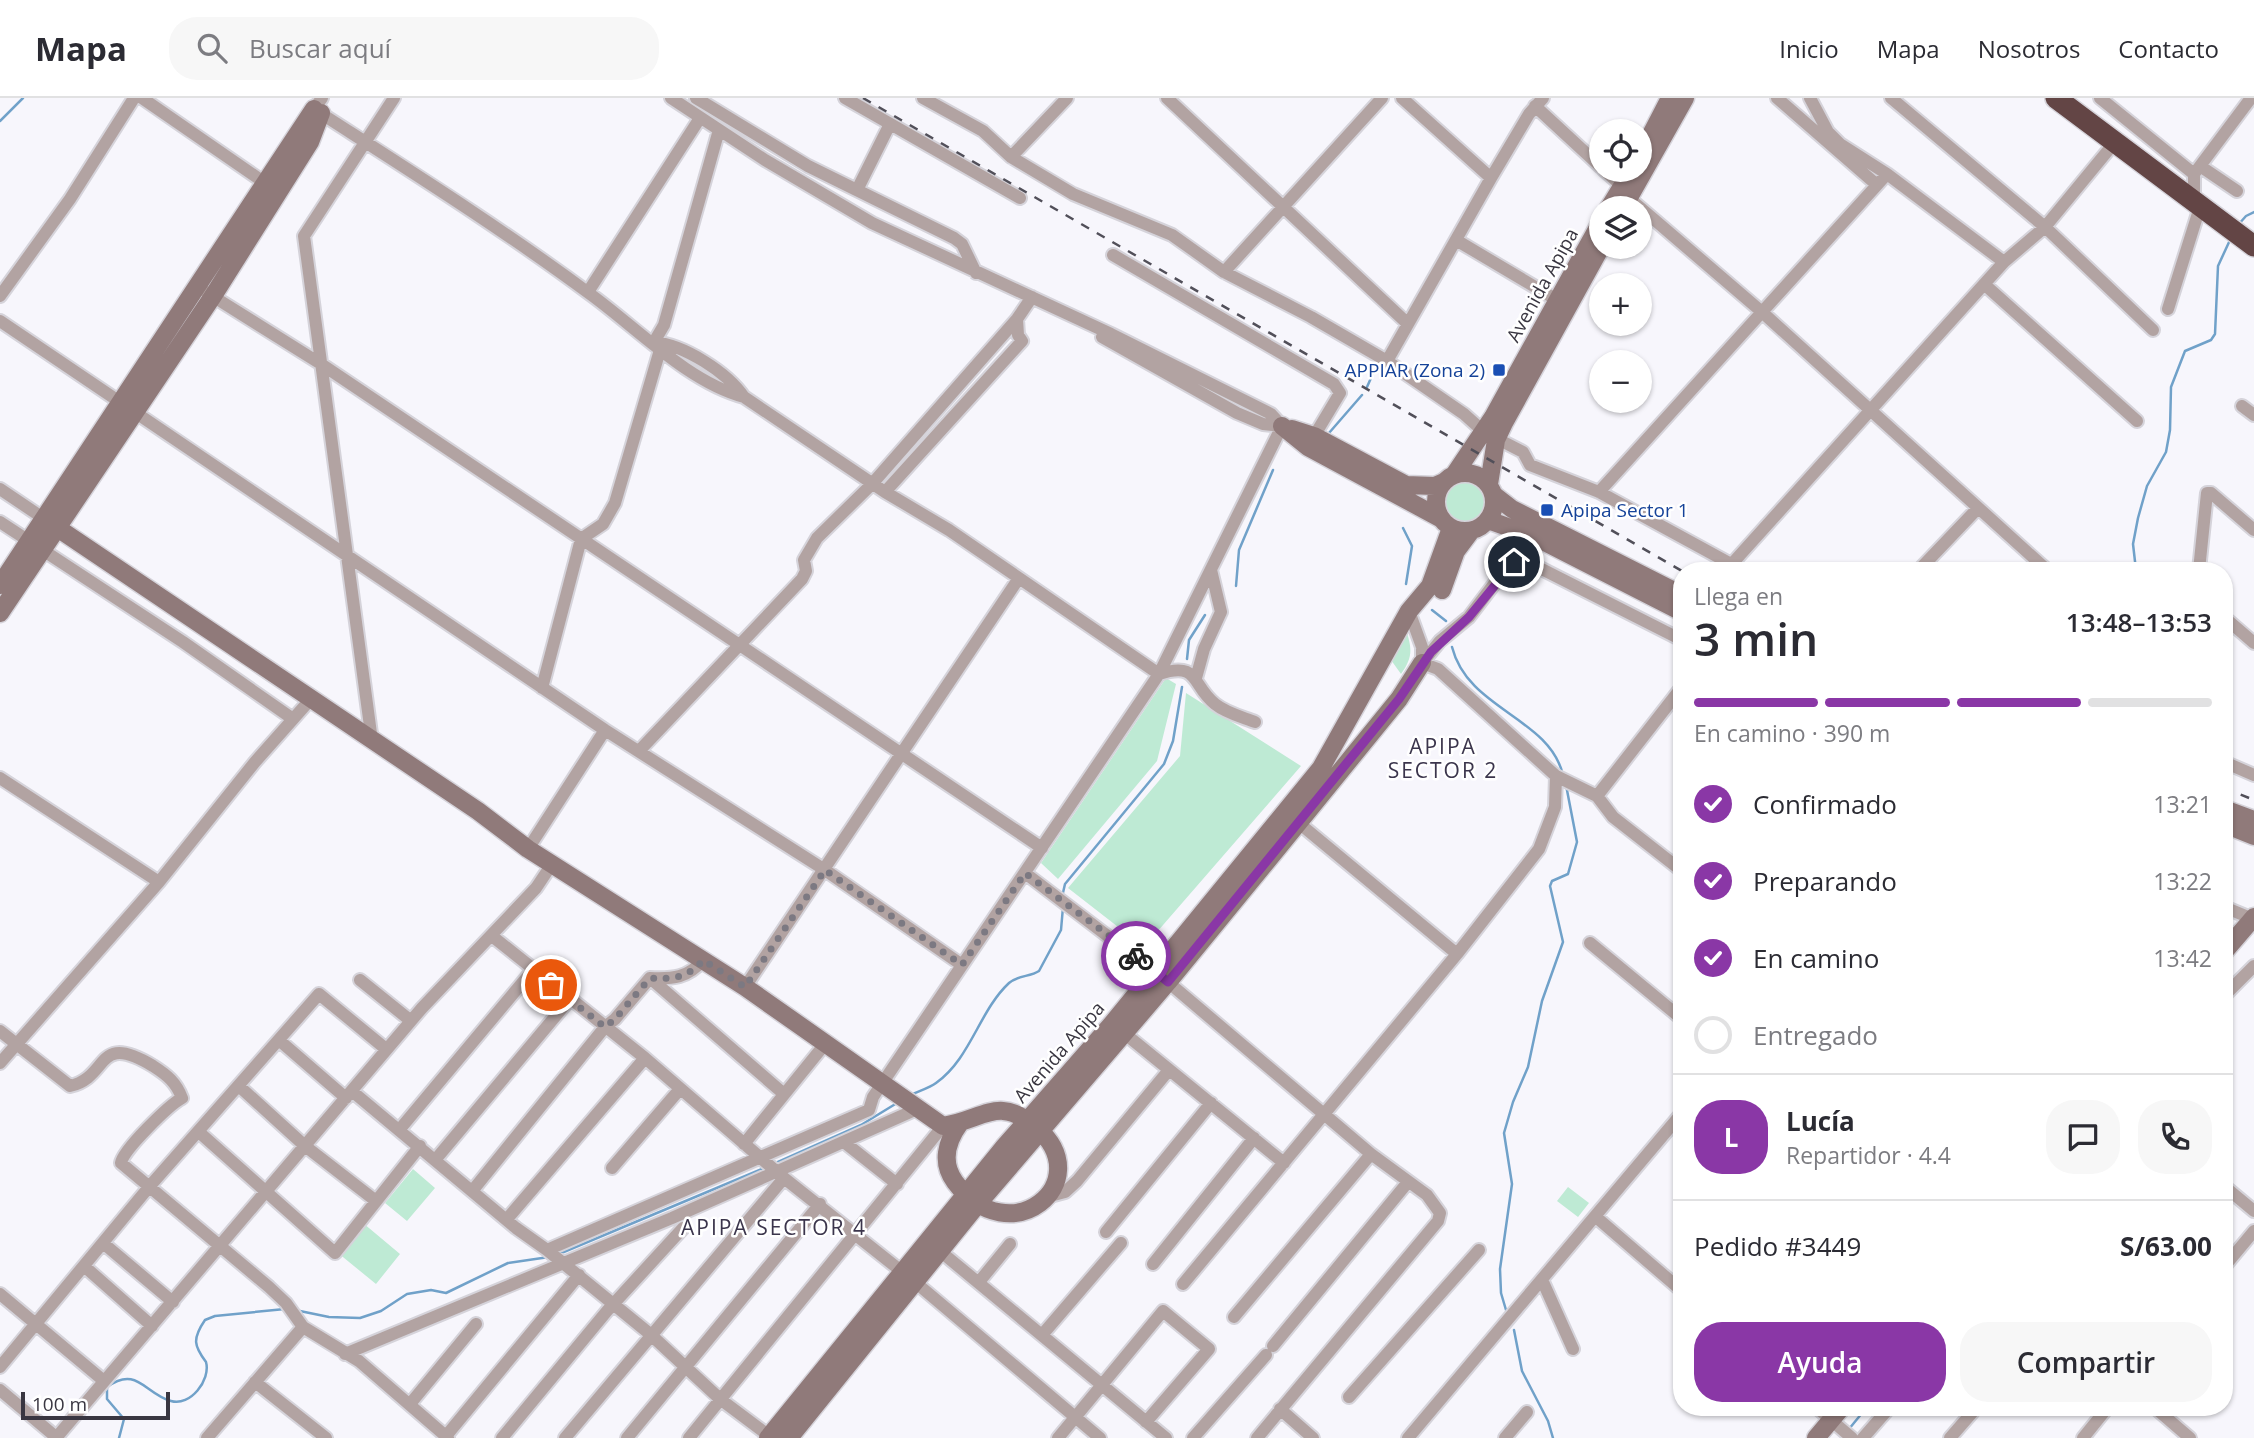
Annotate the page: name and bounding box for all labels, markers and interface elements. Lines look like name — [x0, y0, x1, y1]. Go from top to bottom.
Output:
search box — [169, 17, 659, 80]
text: Mapa — [35, 26, 127, 71]
icon: search — [193, 29, 231, 67]
text: Buscar aquí — [249, 30, 391, 66]
text: Inicio — [1779, 32, 1839, 65]
text: Mapa — [1877, 32, 1940, 65]
text: Nosotros — [1978, 32, 2080, 65]
text: Contacto — [2118, 32, 2219, 65]
map controls — [1589, 119, 1652, 413]
button: locate — [1589, 119, 1652, 182]
button: layers — [1589, 196, 1652, 259]
street label: Avenida Apipa — [1500, 223, 1584, 347]
button: + — [1589, 273, 1652, 336]
button: − — [1589, 350, 1652, 413]
place label: APPIAR (Zona 2) — [1345, 357, 1485, 383]
marker: APPIAR (Zona 2) — [1491, 362, 1507, 378]
place label: Apipa Sector 1 — [1561, 497, 1689, 523]
marker: Apipa Sector 1 — [1539, 502, 1555, 518]
pin — [1484, 532, 1544, 592]
icon: home — [1495, 543, 1533, 581]
text: Llega en — [1694, 580, 1783, 612]
text: 13:48–13:53 — [2066, 604, 2212, 640]
text: 3 min — [1694, 607, 1818, 669]
text: En camino · 390 m — [1694, 717, 1890, 749]
district label: APIPA SECTOR 2 — [1388, 732, 1498, 784]
icon: check — [1694, 785, 1732, 823]
text: Confirmado — [1753, 786, 1897, 822]
text: 13:21 — [2153, 788, 2212, 820]
icon: check — [1694, 862, 1732, 900]
text: Preparando — [1753, 863, 1897, 899]
text: 13:22 — [2153, 865, 2212, 897]
courier — [1101, 921, 1171, 991]
icon: bike — [1117, 937, 1155, 975]
icon: check — [1694, 939, 1732, 977]
text: En camino — [1753, 940, 1879, 976]
text: 13:42 — [2153, 942, 2212, 974]
pin — [521, 955, 581, 1015]
icon: bag — [532, 966, 570, 1004]
street label: Avenida Apipa — [1008, 996, 1110, 1108]
text: Entregado — [1753, 1017, 1878, 1053]
button: chat — [2046, 1100, 2120, 1174]
button: phone — [2138, 1100, 2212, 1174]
text: Lucía — [1786, 1103, 1855, 1139]
text: L — [1724, 1119, 1738, 1155]
text: Repartidor · 4.4 — [1786, 1139, 1951, 1171]
district label: APIPA SECTOR 4 — [681, 1213, 867, 1241]
text: Pedido #3449 — [1694, 1228, 1861, 1264]
text: S/63.00 — [2120, 1228, 2212, 1264]
button: Ayuda — [1694, 1322, 1946, 1402]
button: Compartir — [1960, 1322, 2212, 1402]
scale bar — [21, 1389, 170, 1421]
text: 100 m — [32, 1391, 87, 1417]

